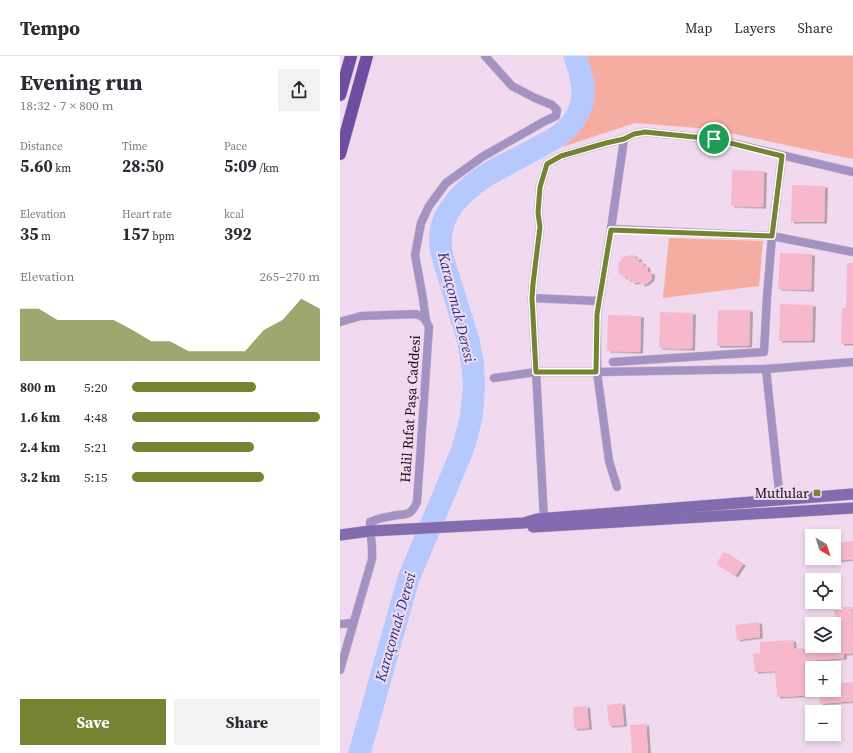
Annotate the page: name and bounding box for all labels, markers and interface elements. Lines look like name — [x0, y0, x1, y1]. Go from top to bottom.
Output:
text: Tempo — [20, 15, 80, 41]
text: Map — [685, 18, 712, 38]
text: Layers — [734, 18, 776, 38]
text: Share — [798, 18, 833, 38]
text: Evening run — [20, 67, 143, 97]
button: share — [278, 69, 320, 111]
text: 18:32 · 7 × 800 m — [20, 97, 114, 114]
pin — [697, 122, 731, 156]
icon: arrive — [703, 128, 725, 150]
text: Distance — [20, 139, 63, 154]
text: Time — [122, 139, 147, 154]
text: Pace — [224, 139, 247, 154]
text: 5.60 — [20, 154, 53, 178]
text: 28:50 — [122, 154, 164, 178]
text: 5:09 — [224, 154, 257, 178]
text: km — [53, 161, 71, 176]
text: /km — [257, 161, 279, 176]
text: Elevation — [20, 207, 66, 222]
text: Heart rate — [122, 207, 172, 222]
text: kcal — [224, 207, 244, 222]
text: 35 — [20, 222, 38, 246]
text: 157 — [122, 222, 150, 246]
text: 392 — [224, 222, 252, 246]
text: m — [38, 229, 51, 244]
text: bpm — [150, 229, 175, 244]
water label: Karaçomak Deresi — [433, 249, 481, 365]
text: Elevation — [20, 268, 74, 285]
text: 265–270 m — [260, 268, 320, 285]
street label: Halil Rıfat Paşa Caddesi — [395, 335, 425, 483]
text: 800 m — [20, 379, 56, 396]
text: 5:20 — [84, 379, 107, 396]
text: 1.6 km — [20, 409, 60, 426]
text: 4:48 — [84, 409, 107, 426]
text: 2.4 km — [20, 439, 60, 456]
text: 5:21 — [84, 439, 107, 456]
text: 3.2 km — [20, 469, 60, 486]
text: 5:15 — [84, 469, 107, 486]
place label: Mutlular — [755, 483, 809, 503]
marker: Mutlular — [812, 488, 822, 498]
north arrow — [805, 529, 841, 565]
map controls — [805, 529, 841, 741]
water label: Karaçomak Deresi — [369, 569, 421, 685]
button: locate — [805, 573, 841, 609]
button: layers — [805, 617, 841, 653]
button: + — [805, 661, 841, 697]
button: Save — [20, 699, 166, 745]
button: Share — [174, 699, 320, 745]
button: − — [805, 705, 841, 741]

